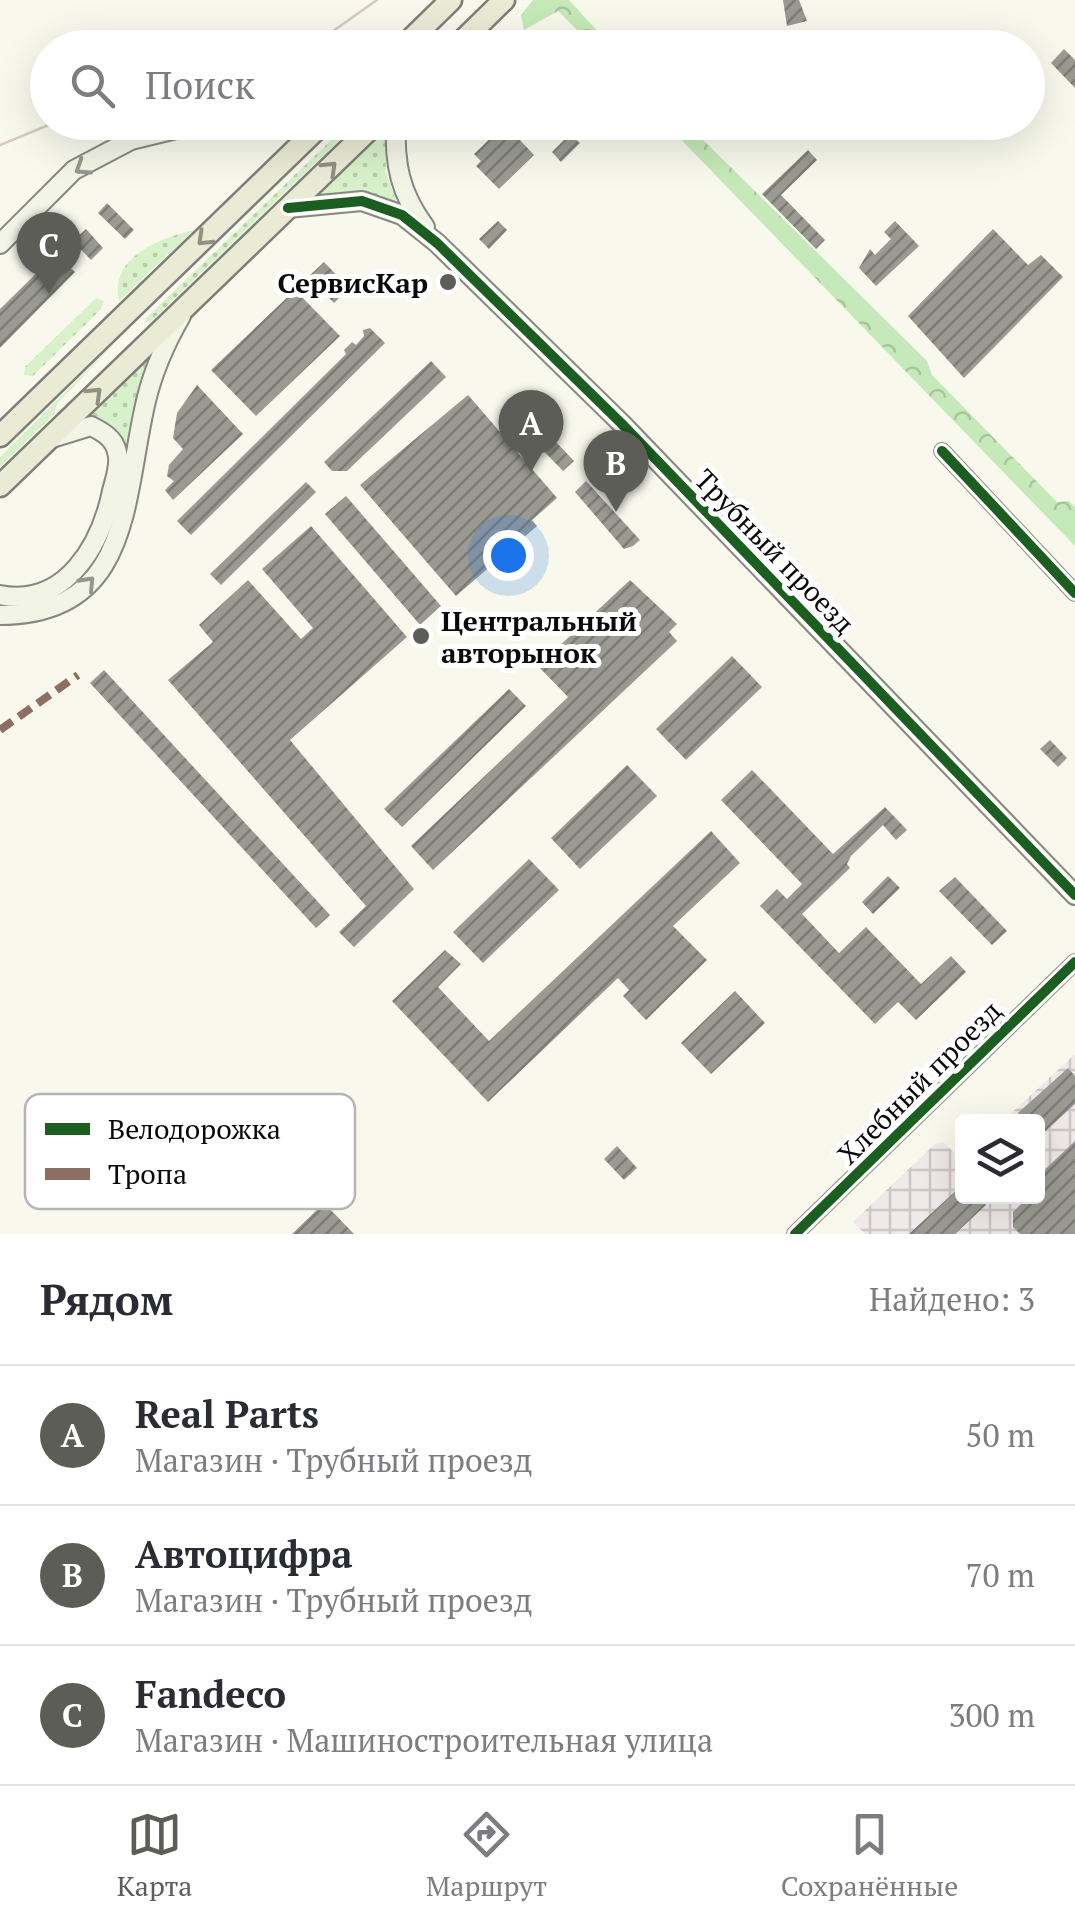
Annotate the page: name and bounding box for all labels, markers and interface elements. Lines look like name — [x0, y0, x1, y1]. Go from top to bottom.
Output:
search box — [30, 30, 1045, 140]
icon: search — [65, 58, 120, 113]
text: Поиск — [145, 60, 255, 110]
one-way arrow — [75, 155, 93, 174]
one-way arrow — [318, 162, 336, 180]
pin: C — [17, 212, 82, 294]
one-way arrow — [197, 227, 216, 245]
place label: СервисКар — [277, 264, 428, 301]
marker: СервисКар — [437, 271, 459, 293]
one-way arrow — [84, 388, 102, 406]
pin: A — [498, 390, 564, 472]
pin: B — [584, 430, 648, 512]
street label: Трубный проезд — [687, 461, 863, 641]
your location — [483, 530, 534, 581]
one-way arrow — [76, 576, 94, 595]
place label: Центральный авторынок — [441, 602, 637, 671]
marker: Центральный авторынок — [410, 625, 432, 647]
street label: Хлебный проезд — [829, 992, 1009, 1172]
legend — [25, 1094, 355, 1209]
text: Велодорожка — [108, 1110, 281, 1147]
map controls — [955, 1114, 1045, 1204]
button: layers — [955, 1114, 1045, 1204]
text: Тропа — [108, 1155, 187, 1192]
text: Рядом — [40, 1271, 173, 1327]
text: Найдено: 3 — [869, 1278, 1035, 1320]
text: Real Parts — [135, 1389, 319, 1439]
text: A — [61, 1414, 84, 1456]
text: 50 m — [965, 1414, 1035, 1456]
text: Магазин · Трубный проезд — [135, 1439, 532, 1481]
text: Автоцифра — [135, 1529, 353, 1579]
text: B — [62, 1554, 83, 1596]
text: 70 m — [965, 1554, 1035, 1596]
text: Магазин · Трубный проезд — [135, 1579, 532, 1621]
text: Fandeco — [135, 1669, 286, 1719]
text: C — [62, 1694, 83, 1736]
text: 300 m — [948, 1694, 1035, 1736]
text: Магазин · Машиностроительная улица — [135, 1719, 713, 1761]
tab: Карта — [117, 1807, 192, 1904]
tab: Маршрут — [426, 1807, 547, 1904]
tab: Сохранённые — [781, 1807, 958, 1904]

